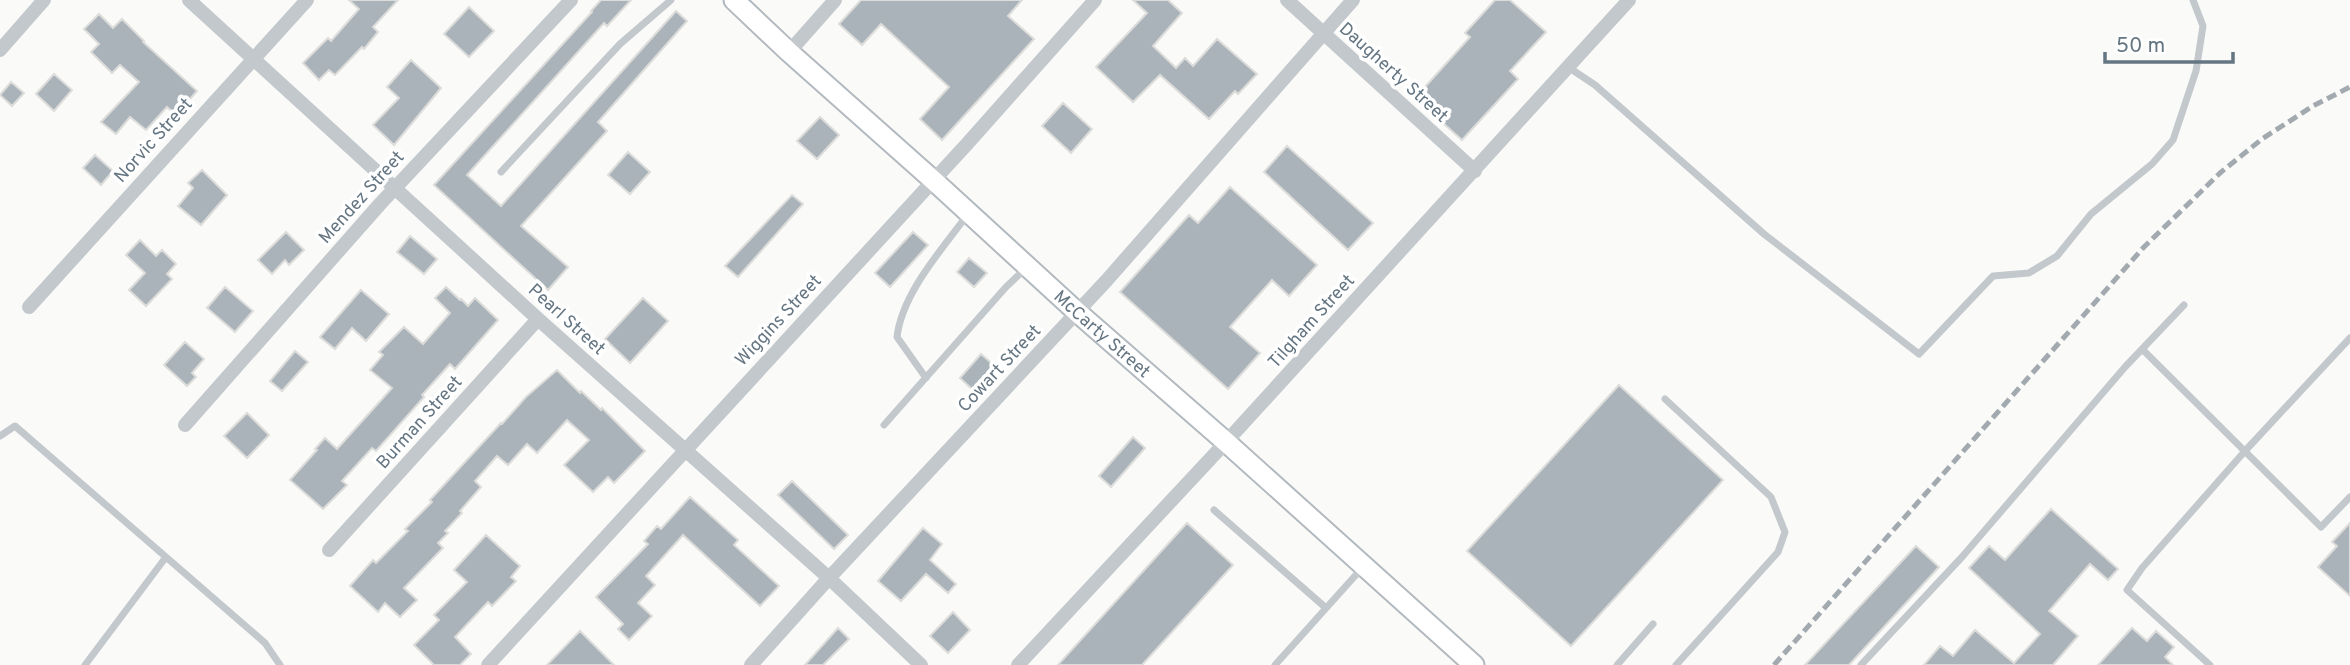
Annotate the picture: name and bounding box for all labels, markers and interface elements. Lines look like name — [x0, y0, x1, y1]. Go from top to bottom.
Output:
street label: Daugherty Street — [1334, 18, 1452, 128]
scale bar — [2105, 21, 2233, 65]
text: 50 m — [2116, 33, 2165, 60]
street label: Norvic Street — [110, 94, 198, 188]
street label: Mendez Street — [314, 147, 410, 249]
street label: Wiggins Street — [731, 270, 827, 372]
street label: Tilgham Street — [1264, 270, 1360, 374]
street label: Pearl Street — [523, 279, 609, 361]
street label: McCarty Street — [1048, 286, 1155, 384]
street label: Cowart Street — [954, 320, 1047, 418]
street label: Burman Street — [372, 371, 468, 475]

